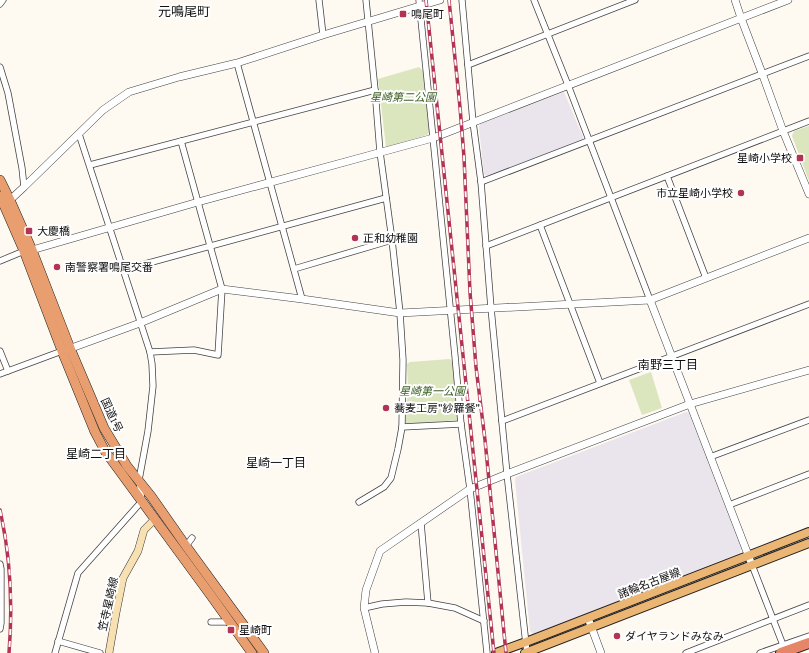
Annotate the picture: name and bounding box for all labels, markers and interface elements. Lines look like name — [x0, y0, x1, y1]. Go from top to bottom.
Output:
district label: 元鳴尾町 — [158, 4, 210, 19]
place label: 鳴尾町 — [411, 8, 444, 20]
marker: 鳴尾町 — [398, 9, 408, 19]
park label: 星崎第二公園 — [370, 91, 438, 103]
place label: 星崎小学校 — [737, 152, 792, 164]
marker: 星崎小学校 — [795, 153, 805, 163]
place label: 市立星崎小学校 — [656, 187, 733, 199]
marker: 市立星崎小学校 — [736, 188, 746, 198]
place label: 大慶橋 — [37, 225, 70, 237]
marker: 大慶橋 — [24, 226, 34, 236]
place label: 正和幼稚園 — [363, 232, 418, 244]
marker: 正和幼稚園 — [350, 233, 360, 243]
place label: 南警察署鳴尾交番 — [65, 261, 153, 273]
marker: 南警察署鳴尾交番 — [52, 262, 62, 272]
district label: 南野三丁目 — [638, 358, 698, 372]
park label: 星崎第一公園 — [399, 385, 467, 397]
street label: 国道1号 — [99, 396, 125, 434]
place label: 蕎麦工房"紗羅餐" — [394, 402, 480, 414]
marker: 蕎麦工房"紗羅餐" — [381, 403, 391, 413]
district label: 星崎二丁目 — [66, 447, 126, 461]
district label: 星崎一丁目 — [246, 456, 306, 470]
street label: 諸輪名古屋線 — [616, 566, 682, 600]
street label: 笠寺星崎線 — [96, 576, 120, 632]
place label: 星崎町 — [239, 624, 272, 636]
marker: 星崎町 — [226, 625, 236, 635]
place label: ダイヤランドみなみ — [625, 630, 724, 642]
marker: ダイヤランドみなみ — [612, 631, 622, 641]

